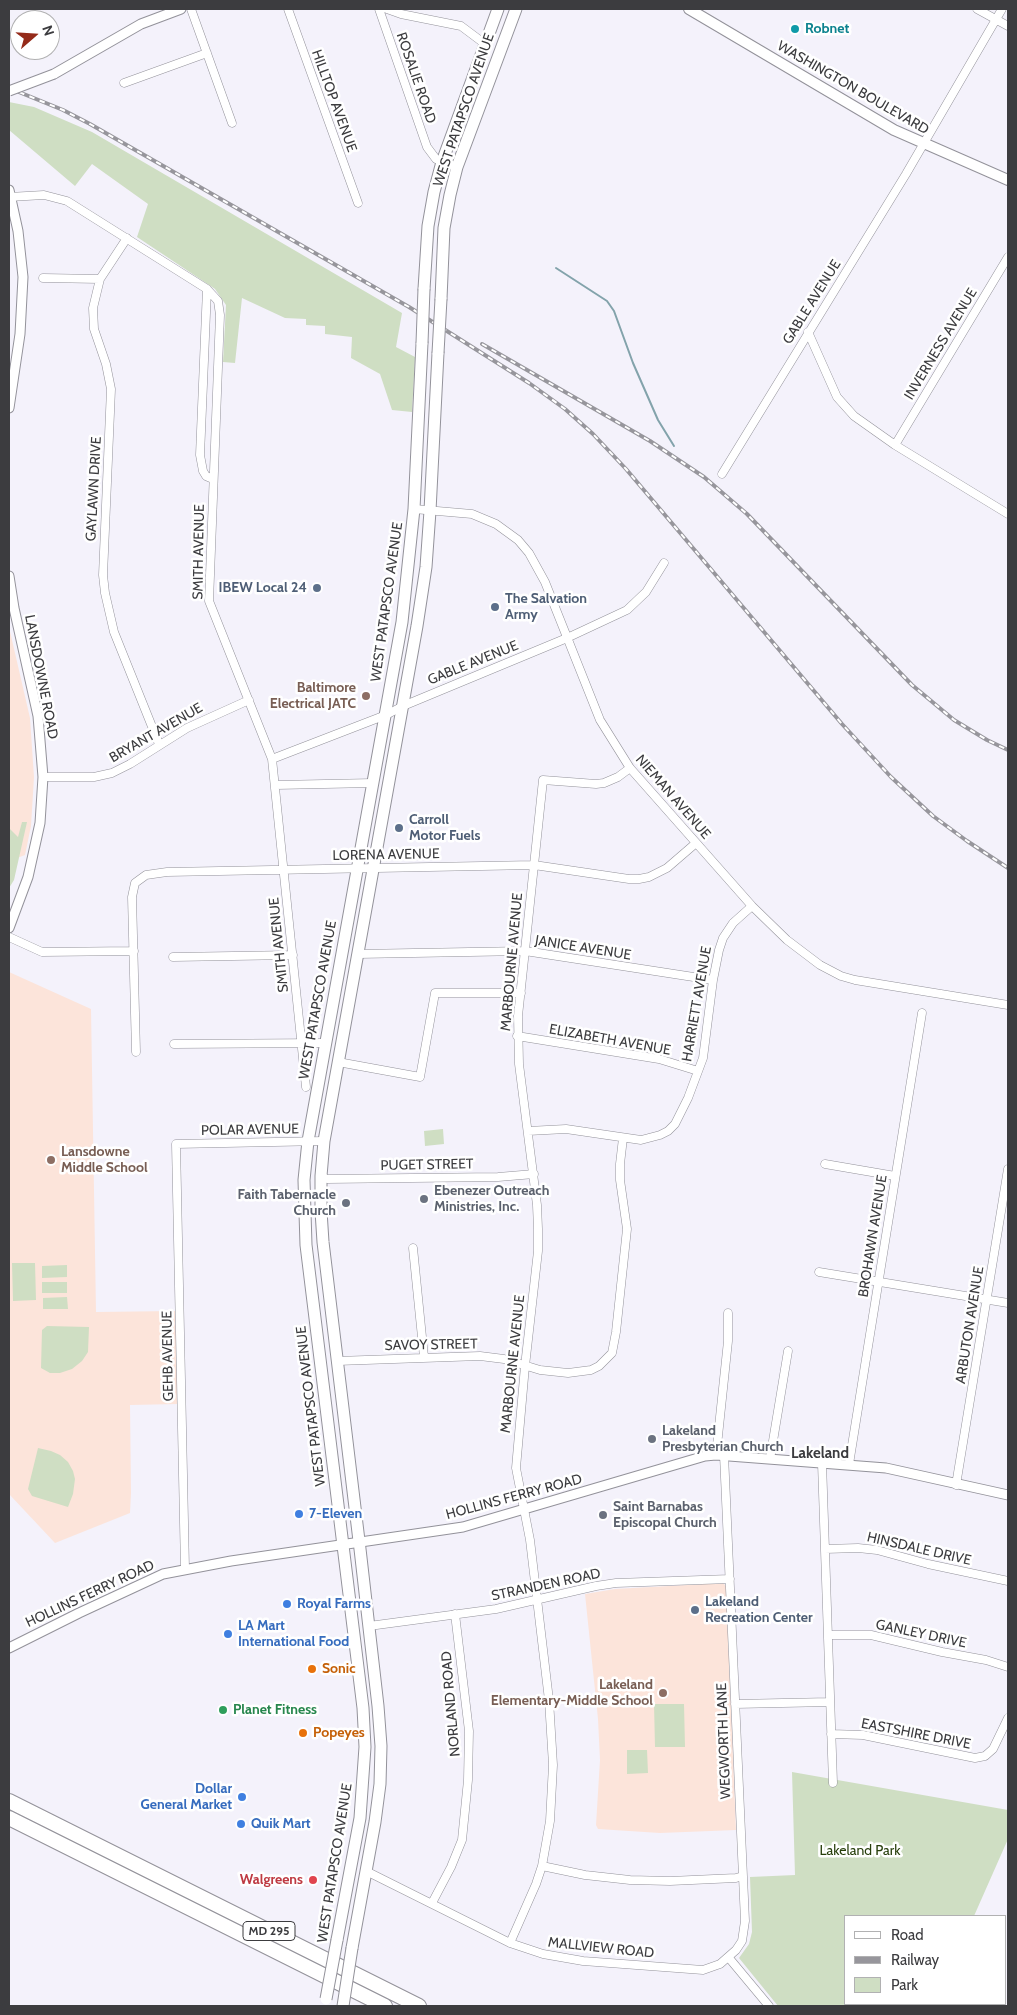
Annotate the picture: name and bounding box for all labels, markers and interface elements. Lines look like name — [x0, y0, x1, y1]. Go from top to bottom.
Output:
north arrow — [10, 10, 60, 60]
place label: Robnet — [805, 21, 849, 37]
text: N — [38, 23, 58, 38]
marker: Robnet — [789, 23, 801, 35]
street label: ROSALIE ROAD — [393, 30, 439, 126]
street label: WEST PATAPSCO AVENUE — [430, 31, 498, 189]
street label: WASHINGTON BOULEVARD — [774, 38, 932, 138]
street label: HILLTOP AVENUE — [308, 48, 360, 154]
street label: GABLE AVENUE — [779, 257, 845, 347]
street label: INVERNESS AVENUE — [901, 285, 981, 403]
street label: GAYLAWN DRIVE — [83, 436, 105, 542]
street label: SMITH AVENUE — [190, 504, 208, 600]
street label: WEST PATAPSCO AVENUE — [367, 521, 407, 683]
place label: IBEW Local 24 — [219, 580, 307, 596]
marker: IBEW Local 24 — [311, 582, 323, 594]
place label: The Salvation Army — [505, 591, 587, 624]
marker: The Salvation Army — [489, 601, 501, 613]
street label: LANSDOWNE ROAD — [21, 613, 61, 741]
street label: GABLE AVENUE — [425, 637, 521, 689]
place label: Baltimore Electrical JATC — [270, 680, 356, 712]
marker: Baltimore Electrical JATC — [360, 690, 372, 702]
street label: BRYANT AVENUE — [106, 700, 206, 766]
street label: NIEMAN AVENUE — [632, 751, 714, 843]
place label: Carroll Motor Fuels — [409, 812, 480, 844]
marker: Carroll Motor Fuels — [393, 822, 405, 834]
street label: LORENA AVENUE — [332, 846, 440, 864]
street label: MARBOURNE AVENUE — [498, 892, 526, 1032]
street label: SMITH AVENUE — [266, 897, 292, 993]
street label: WEST PATAPSCO AVENUE — [296, 919, 340, 1081]
street label: JANICE AVENUE — [534, 932, 632, 964]
street label: HARRIETT AVENUE — [679, 945, 715, 1063]
street label: ELIZABETH AVENUE — [548, 1021, 672, 1059]
street label: POLAR AVENUE — [201, 1121, 299, 1139]
place label: Lansdowne Middle School — [61, 1144, 148, 1176]
marker: Lansdowne Middle School — [45, 1154, 57, 1166]
street label: PUGET STREET — [380, 1156, 474, 1174]
street label: BROHAWN AVENUE — [855, 1174, 891, 1298]
place label: Ebenezer Outreach Ministries, Inc. — [434, 1183, 549, 1216]
place label: Faith Tabernacle Church — [237, 1187, 336, 1220]
marker: Ebenezer Outreach Ministries, Inc. — [418, 1193, 430, 1205]
marker: Faith Tabernacle Church — [340, 1197, 352, 1209]
street label: ARBUTON AVENUE — [952, 1265, 988, 1385]
street label: MARBOURNE AVENUE — [497, 1294, 529, 1434]
street label: GEHB AVENUE — [159, 1311, 177, 1401]
street label: WEST PATAPSCO AVENUE — [293, 1325, 329, 1487]
street label: SAVOY STREET — [384, 1336, 478, 1354]
place label: Lakeland Presbyterian Church — [662, 1423, 784, 1455]
marker: Lakeland Presbyterian Church — [646, 1433, 658, 1445]
district label: Lakeland — [791, 1445, 849, 1463]
street label: HOLLINS FERRY ROAD — [444, 1471, 584, 1523]
place label: Saint Barnabas Episcopal Church — [613, 1499, 717, 1531]
place label: 7-Eleven — [309, 1506, 362, 1522]
marker: 7-Eleven — [293, 1508, 305, 1520]
marker: Saint Barnabas Episcopal Church — [597, 1509, 609, 1521]
street label: HINSDALE DRIVE — [865, 1529, 973, 1569]
street label: HOLLINS FERRY ROAD — [23, 1557, 157, 1631]
street label: STRANDEN ROAD — [490, 1565, 602, 1605]
place label: Lakeland Recreation Center — [705, 1594, 813, 1626]
place label: Royal Farms — [297, 1596, 371, 1612]
marker: Royal Farms — [281, 1598, 293, 1610]
marker: Lakeland Recreation Center — [689, 1604, 701, 1616]
street label: GANLEY DRIVE — [874, 1616, 968, 1652]
place label: LA Mart International Food — [238, 1618, 349, 1650]
marker: LA Mart International Food — [222, 1628, 234, 1640]
street label: NORLAND ROAD — [438, 1651, 464, 1757]
place label: Sonic — [322, 1661, 356, 1677]
marker: Sonic — [306, 1663, 318, 1675]
place label: Lakeland Elementary-Middle School — [491, 1677, 653, 1710]
street label: WEGWORTH LANE — [714, 1683, 734, 1799]
marker: Lakeland Elementary-Middle School — [657, 1687, 669, 1699]
place label: Planet Fitness — [233, 1702, 317, 1718]
marker: Planet Fitness — [217, 1704, 229, 1716]
street label: EASTSHIRE DRIVE — [860, 1715, 972, 1753]
place label: Popeyes — [313, 1725, 365, 1741]
marker: Popeyes — [297, 1727, 309, 1739]
place label: Dollar General Market — [141, 1781, 232, 1814]
street label: WEST PATAPSCO AVENUE — [314, 1782, 356, 1944]
marker: Dollar General Market — [236, 1791, 248, 1803]
place label: Quik Mart — [251, 1816, 311, 1832]
marker: Quik Mart — [235, 1818, 247, 1830]
park label: Lakeland Park — [820, 1843, 900, 1859]
place label: Walgreens — [240, 1872, 303, 1888]
marker: Walgreens — [307, 1874, 319, 1886]
legend — [844, 1915, 1007, 2005]
road number: MD 295 — [243, 1922, 295, 1940]
text: Road — [891, 1926, 924, 1944]
street label: MALLVIEW ROAD — [547, 1934, 655, 1962]
text: Railway — [891, 1951, 939, 1969]
text: Park — [891, 1976, 918, 1994]

